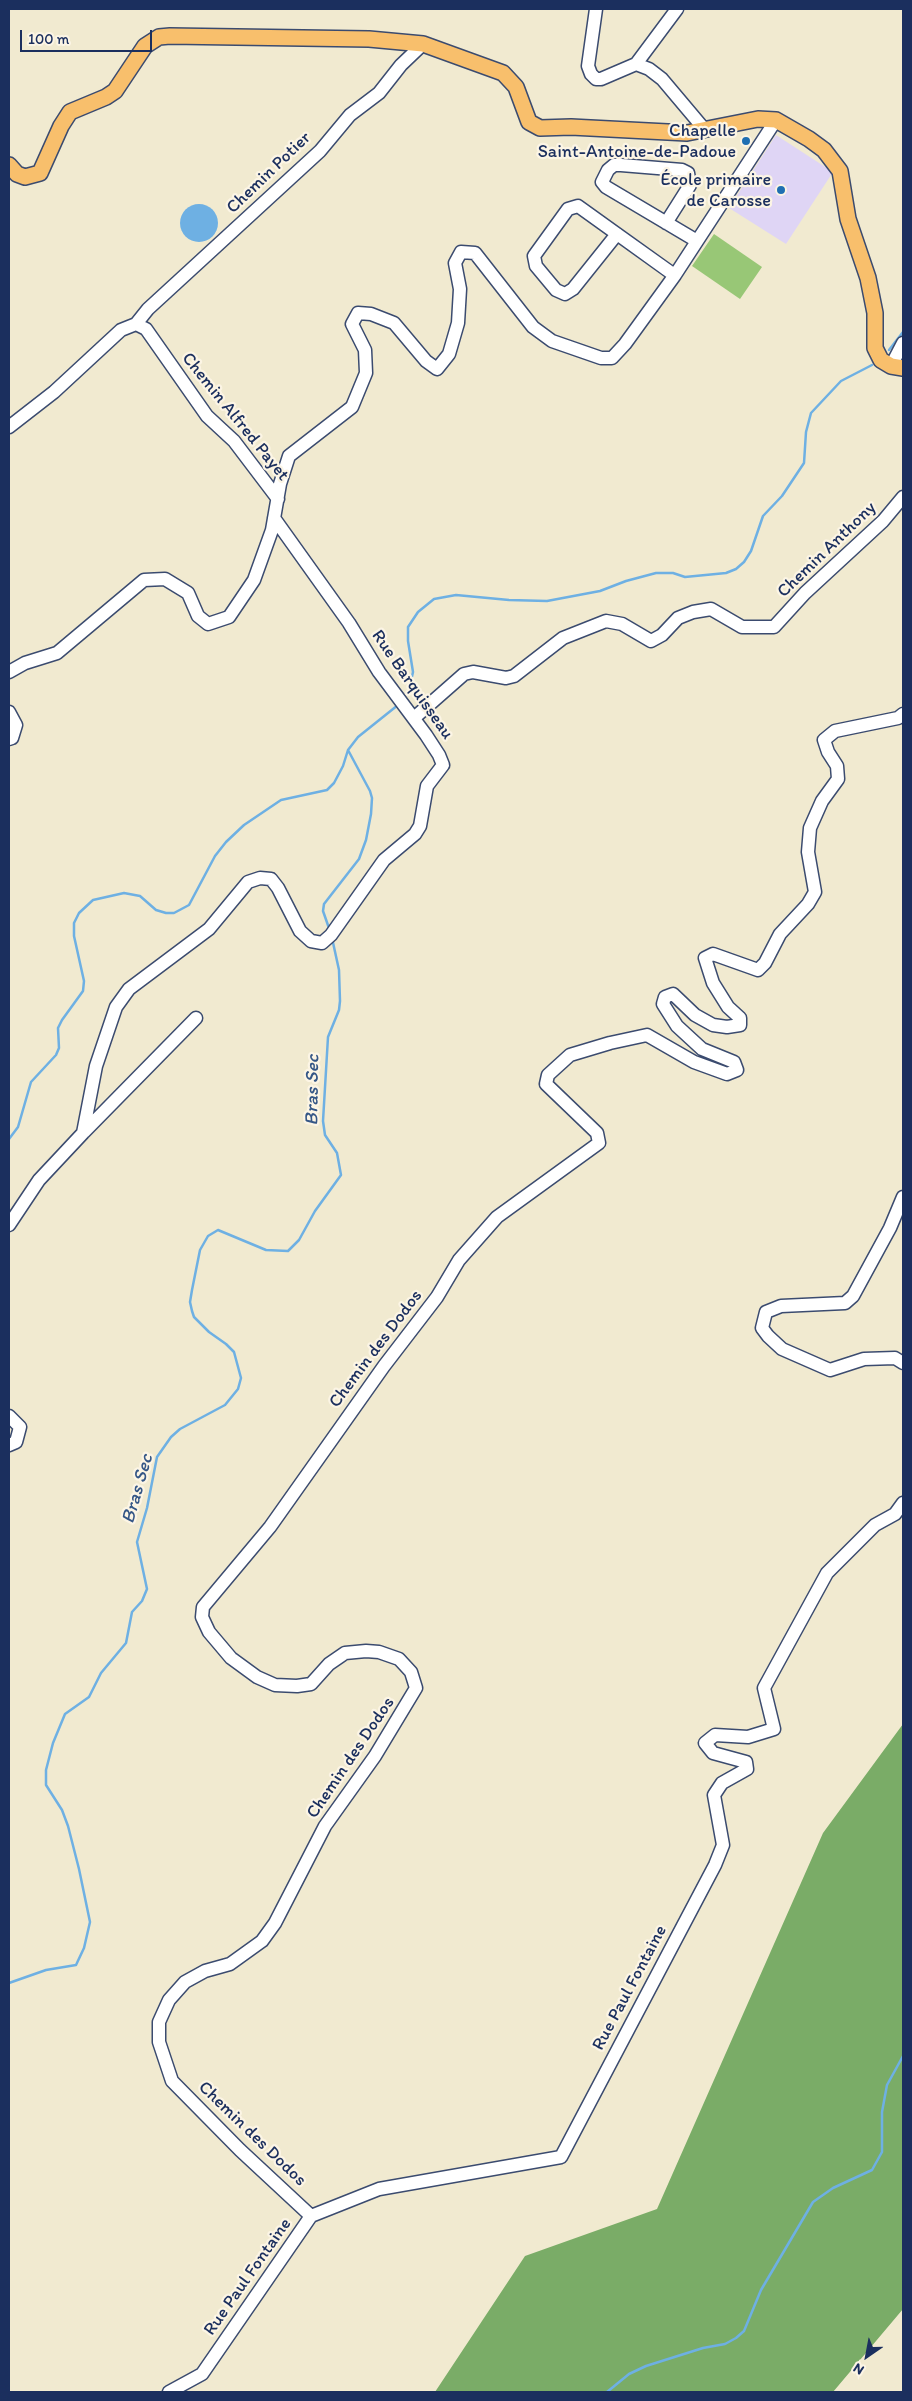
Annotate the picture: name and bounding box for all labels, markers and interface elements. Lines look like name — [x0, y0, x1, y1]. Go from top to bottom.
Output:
scale bar — [22, 20, 155, 52]
text: 100 m — [28, 30, 69, 48]
place label: Chapelle Saint-Antoine-de-Padoue — [538, 120, 736, 162]
street label: Chemin Potier — [222, 127, 316, 219]
marker: Chapelle Saint-Antoine-de-Padoue — [740, 135, 752, 147]
place label: École primaire de Carosse — [660, 169, 771, 212]
marker: École primaire de Carosse — [775, 184, 787, 196]
street label: Chemin Alfred Payet — [177, 348, 293, 486]
street label: Chemin Anthony — [773, 497, 881, 603]
street label: Rue Barquisseau — [366, 626, 458, 744]
water label: Bras Sec — [301, 1054, 325, 1126]
street label: Chemin des Dodos — [325, 1286, 427, 1412]
water label: Bras Sec — [117, 1452, 159, 1526]
street label: Chemin des Dodos — [302, 1693, 400, 1823]
street label: Rue Paul Fontaine — [588, 1922, 672, 2054]
street label: Chemin des Dodos — [193, 2077, 311, 2191]
street label: Rue Paul Fontaine — [199, 2214, 297, 2340]
north arrow — [842, 2331, 892, 2381]
text: N — [850, 2359, 867, 2379]

